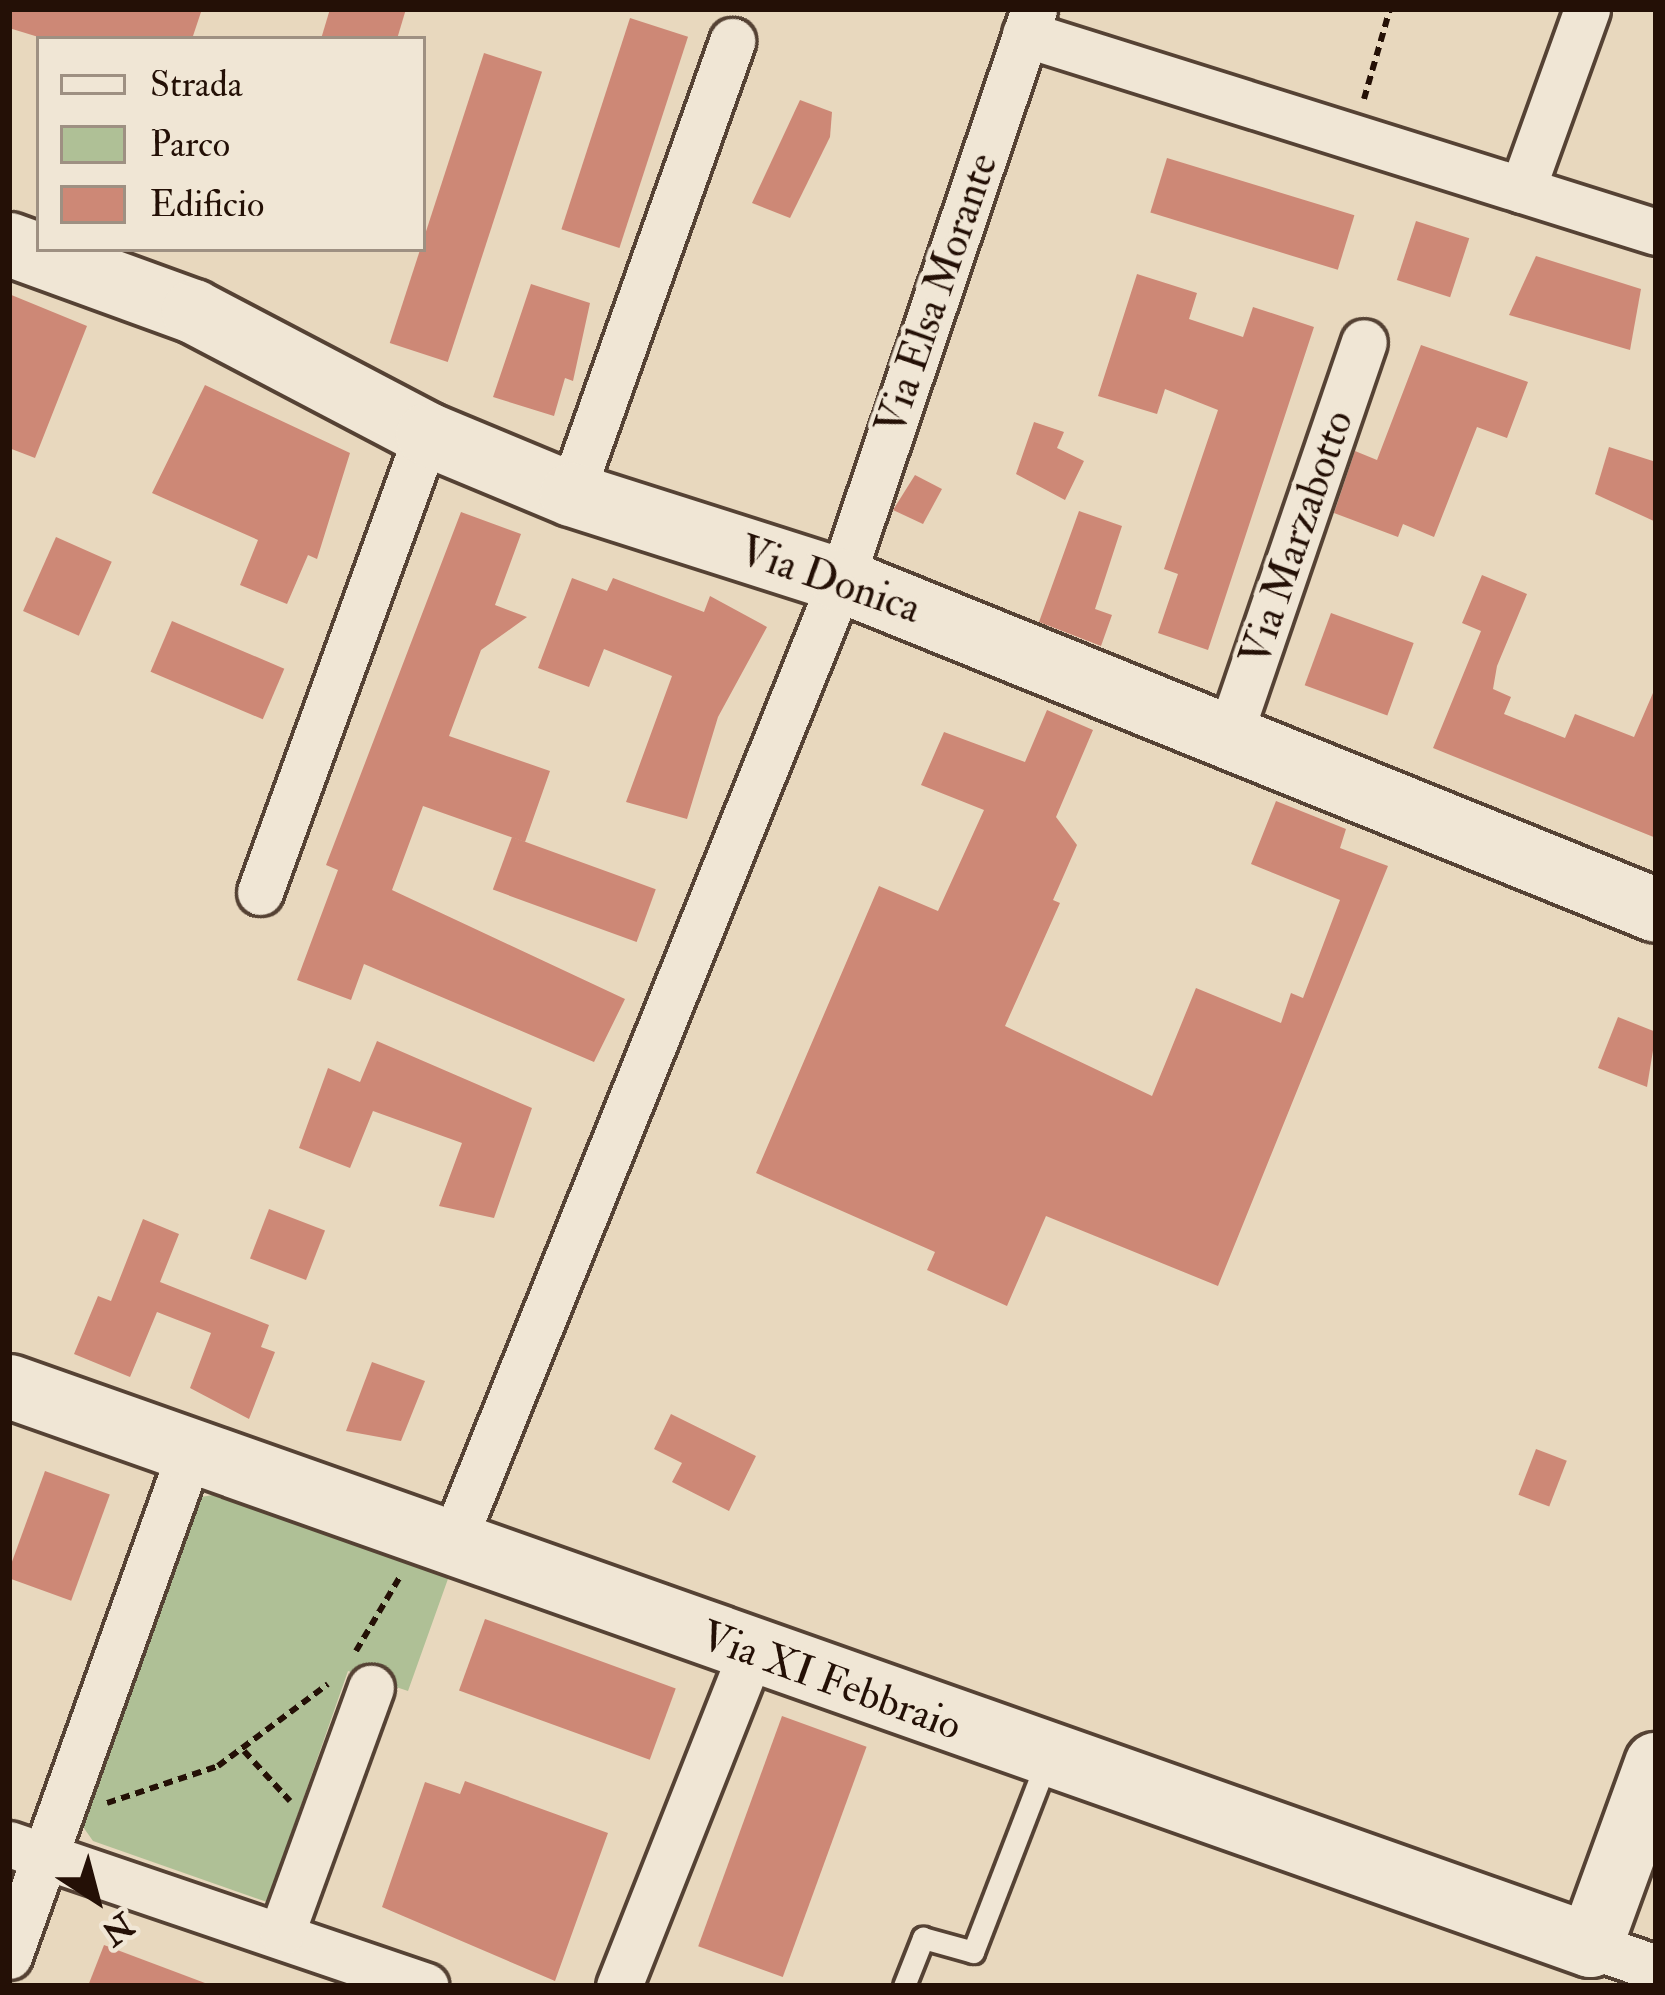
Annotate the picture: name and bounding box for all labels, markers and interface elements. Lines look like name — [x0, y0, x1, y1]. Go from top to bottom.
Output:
legend — [36, 36, 426, 252]
text: Strada — [150, 62, 242, 107]
text: Parco — [150, 122, 230, 167]
street label: Via Elsa Morante — [865, 147, 1009, 441]
text: Edificio — [150, 182, 264, 227]
street label: Via Marzabotto — [1230, 404, 1364, 672]
street label: Via Donica — [733, 526, 927, 634]
street label: Via XI Febbraio — [694, 1611, 968, 1751]
north arrow — [36, 1839, 156, 1959]
text: N — [93, 1903, 141, 1954]

